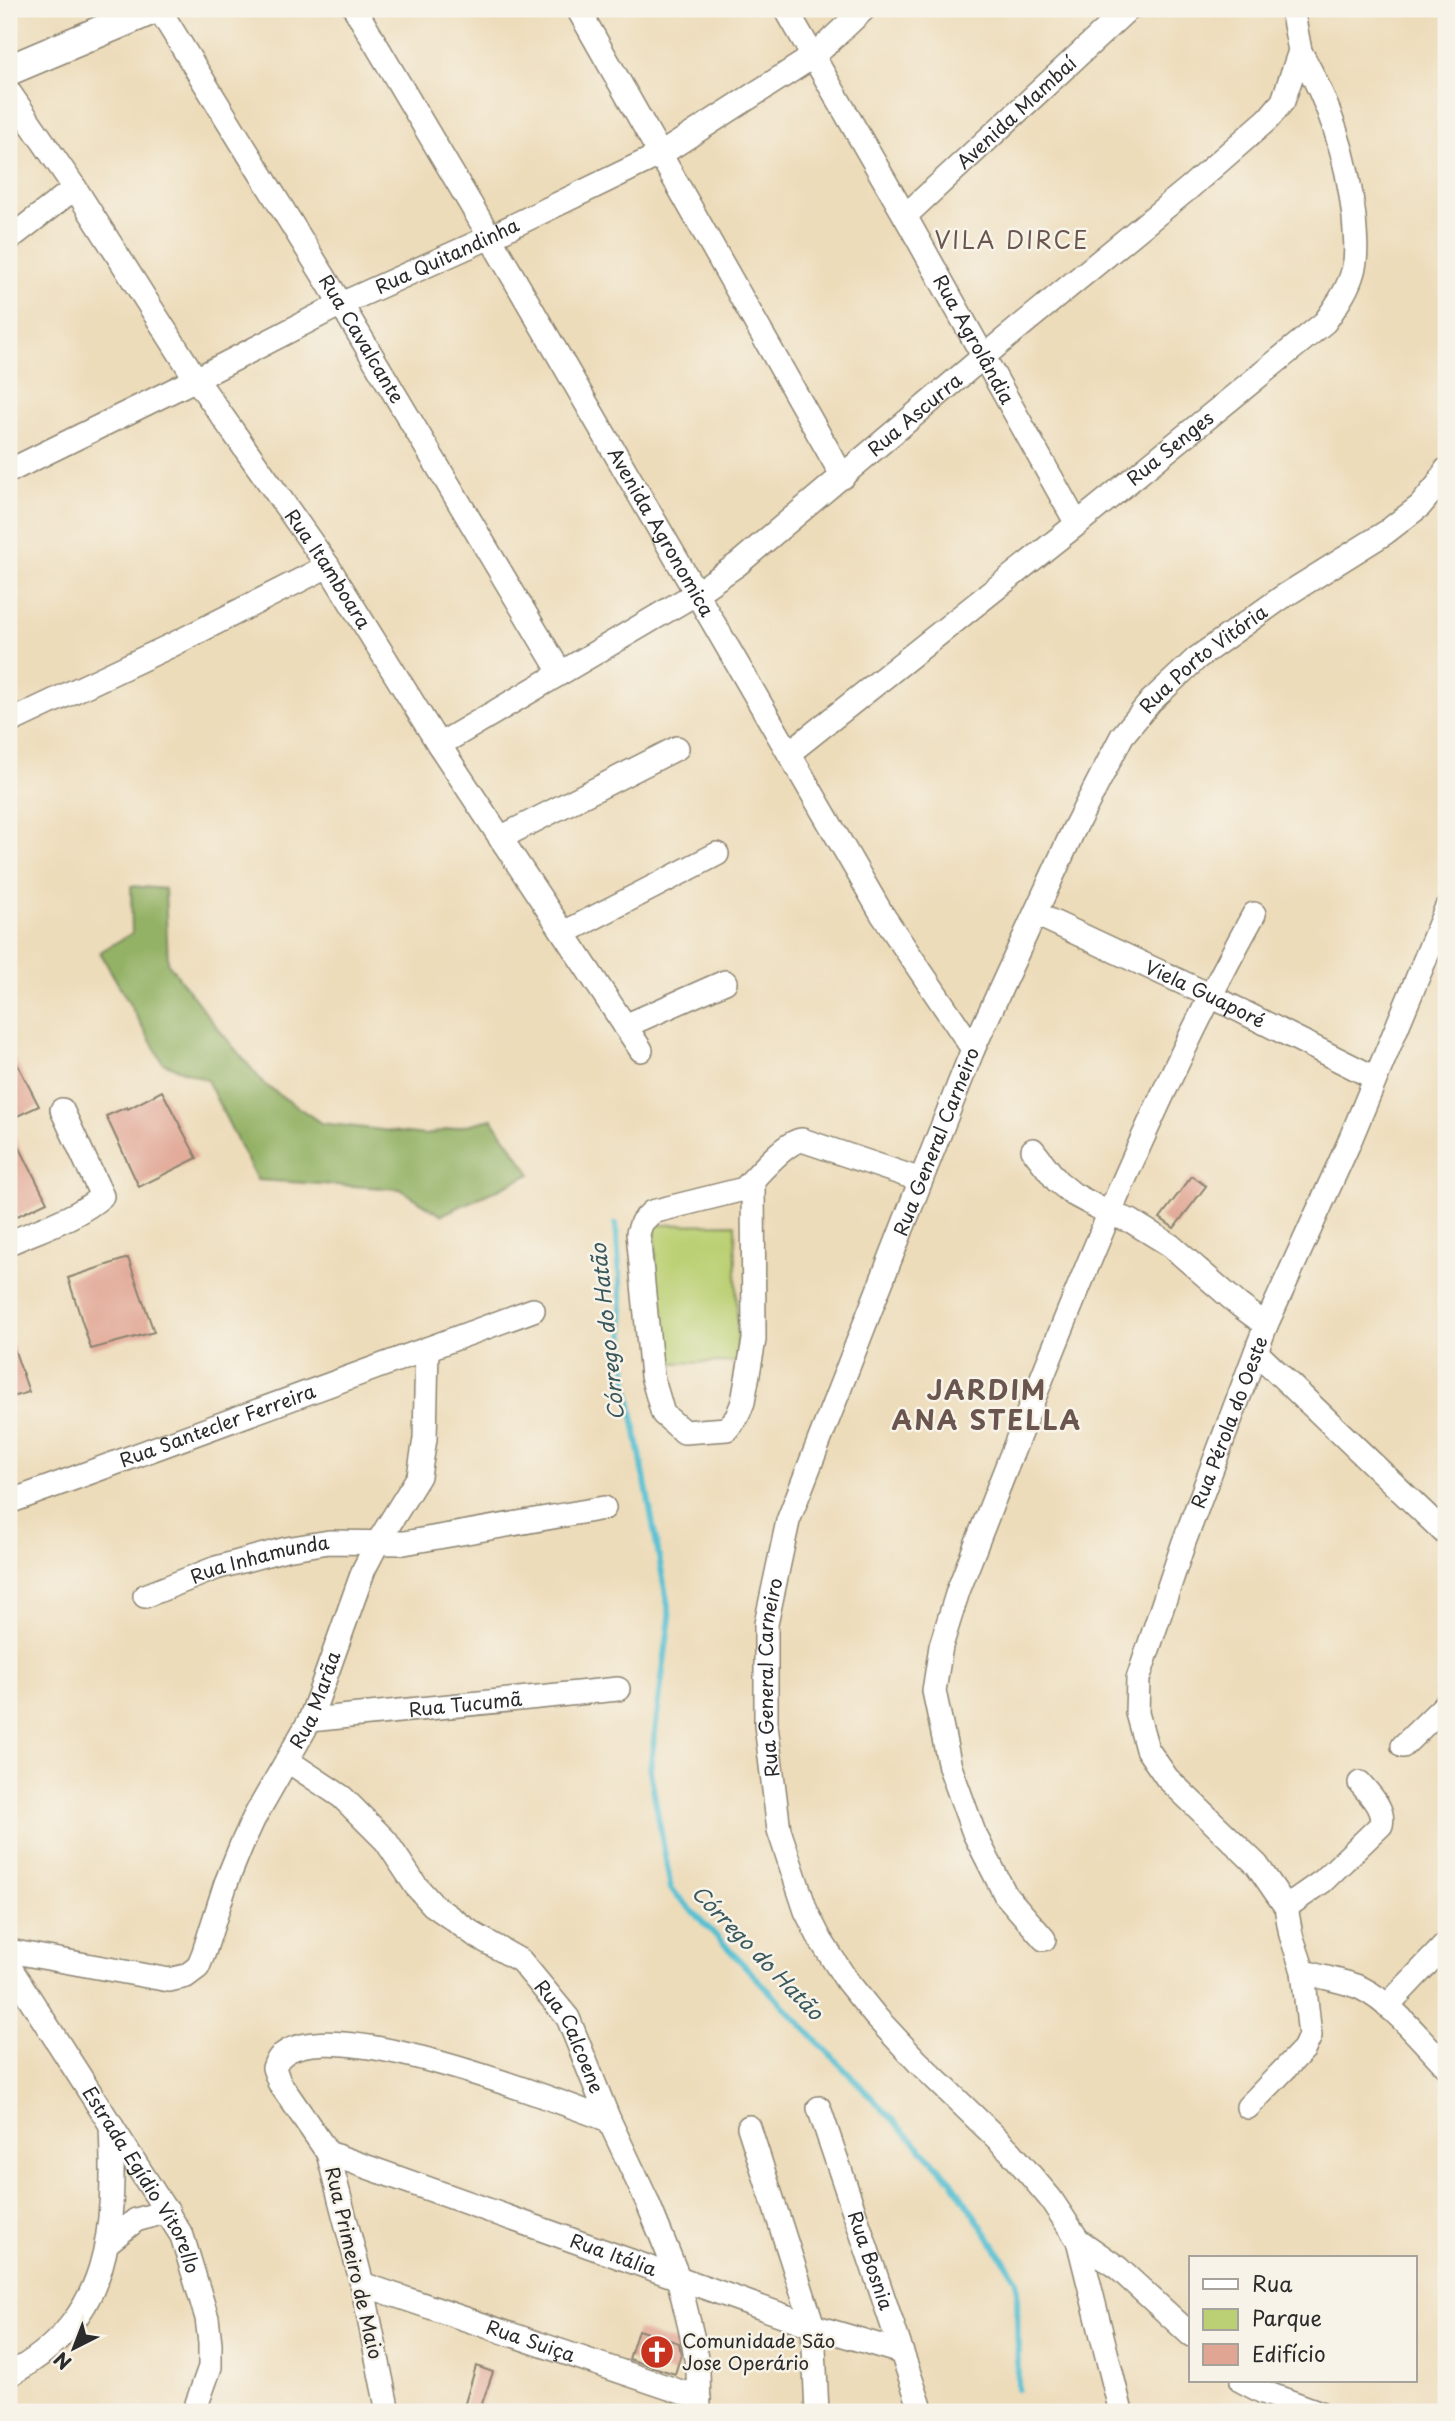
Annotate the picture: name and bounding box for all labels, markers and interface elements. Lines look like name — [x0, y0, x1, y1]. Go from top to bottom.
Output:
street label: Avenida Mambaí — [950, 49, 1082, 175]
street label: Rua Quitandinha — [370, 210, 523, 300]
district label: VILA DIRCE — [935, 222, 1090, 257]
street label: Rua Cavalcante — [313, 268, 412, 408]
street label: Rua Agrolândia — [927, 269, 1022, 409]
street label: Rua Ascurra — [861, 366, 967, 462]
street label: Rua Senges — [1120, 403, 1219, 491]
street label: Avenida Agronomica — [602, 442, 722, 621]
street label: Rua Itamboara — [279, 503, 379, 634]
street label: Rua Porto Vitória — [1132, 597, 1273, 719]
street label: Viela Guaporé — [1141, 952, 1271, 1034]
street label: Rua General Carneiro — [886, 1043, 985, 1240]
water label: Córrego do Hatão — [581, 1241, 631, 1422]
street label: Rua Pérola do Oeste — [1183, 1332, 1274, 1512]
district label: JARDIM ANA STELLA — [892, 1370, 1082, 1439]
street label: Rua Santecler Ferreira — [115, 1376, 319, 1473]
street label: Rua Inhamunda — [186, 1527, 331, 1590]
street label: Rua General Carneiro — [750, 1575, 789, 1779]
street label: Rua Marãa — [282, 1647, 347, 1753]
street label: Rua Tucumã — [407, 1684, 523, 1723]
water label: Córrego do Hatão — [685, 1877, 833, 2028]
street label: Rua Calcoene — [529, 1973, 612, 2097]
street label: Estrada Egídio Vitorello — [76, 2080, 207, 2276]
street label: Rua Primeiro de Maio — [319, 2164, 391, 2362]
street label: Rua Bosnia — [842, 2207, 902, 2314]
street label: Rua Itália — [566, 2225, 662, 2282]
legend — [1189, 2256, 1416, 2382]
text: Rua — [1252, 2267, 1293, 2299]
text: Parque — [1252, 2301, 1322, 2333]
north arrow — [38, 2312, 108, 2382]
street label: Rua Suiça — [483, 2312, 579, 2368]
place label: Comunidade São Jose Operário — [682, 2326, 835, 2376]
church icon: Comunidade São Jose Operário — [638, 2333, 676, 2371]
text: Edifício — [1252, 2337, 1326, 2369]
text: N — [47, 2346, 77, 2377]

